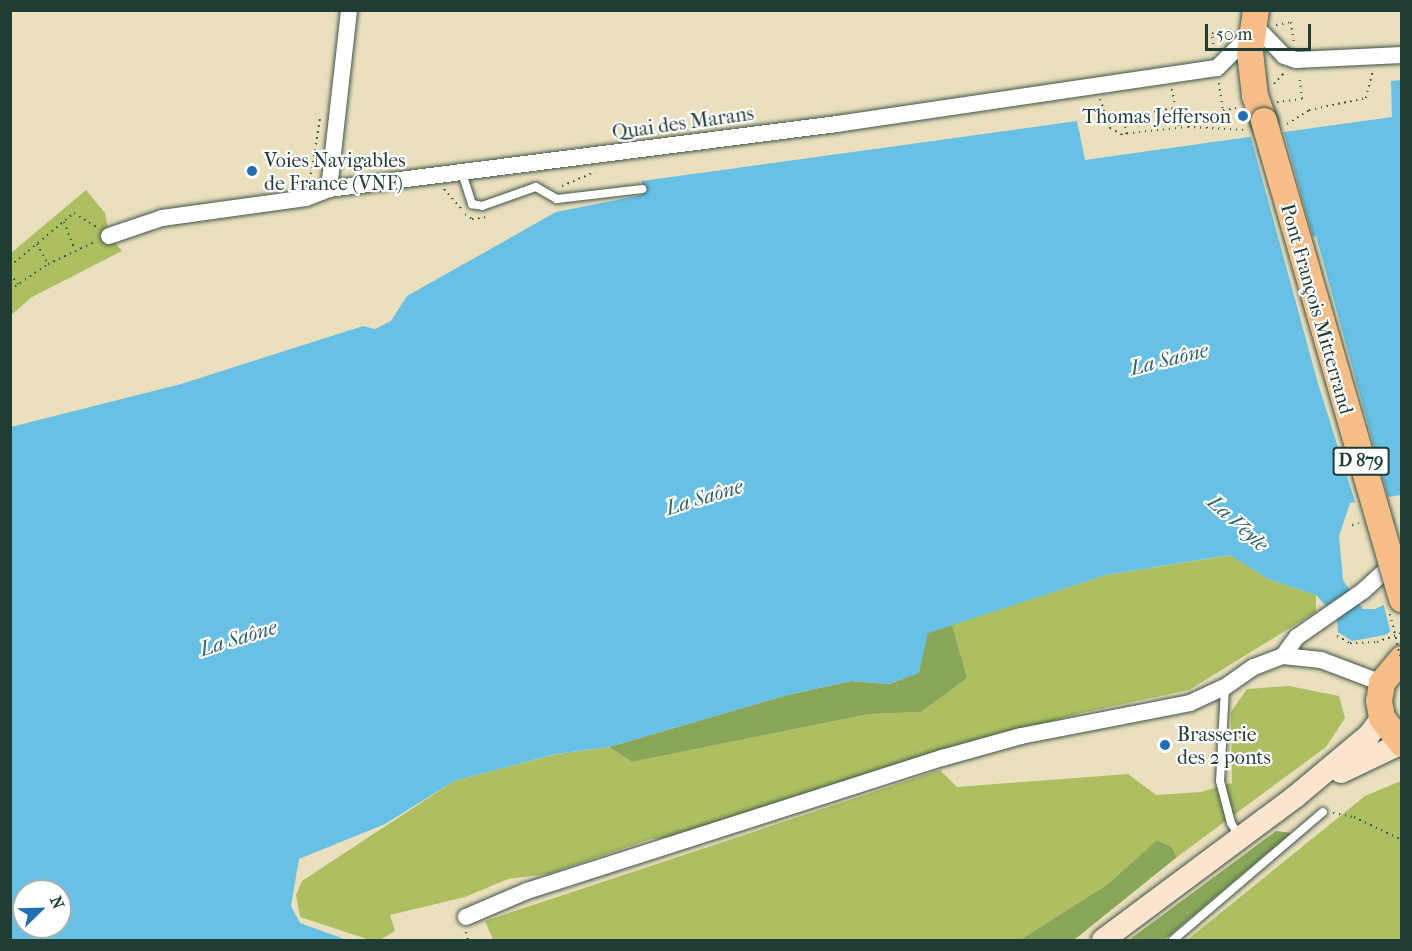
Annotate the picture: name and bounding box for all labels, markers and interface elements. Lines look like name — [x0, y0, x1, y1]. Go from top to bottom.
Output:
scale bar — [1208, 12, 1314, 50]
text: 50 m — [1216, 24, 1252, 45]
street label: Quai des Marans — [611, 101, 755, 145]
place label: Thomas Jefferson — [1082, 104, 1231, 128]
marker: Thomas Jefferson — [1236, 109, 1250, 123]
place label: Voies Navigables de France (VNF) — [264, 148, 406, 195]
marker: Voies Navigables de France (VNF) — [245, 164, 259, 178]
street label: Pont François Mitterrand — [1275, 201, 1359, 417]
water label: La Saône — [1127, 337, 1211, 381]
road number: D 879 — [1332, 446, 1390, 476]
water label: La Saône — [662, 473, 746, 521]
water label: La Veyle — [1203, 489, 1273, 557]
water label: La Saône — [196, 614, 280, 662]
place label: Brasserie des 2 ponts — [1177, 722, 1271, 769]
marker: Brasserie des 2 ponts — [1158, 738, 1172, 752]
north arrow — [12, 879, 72, 939]
text: N — [46, 893, 68, 912]

